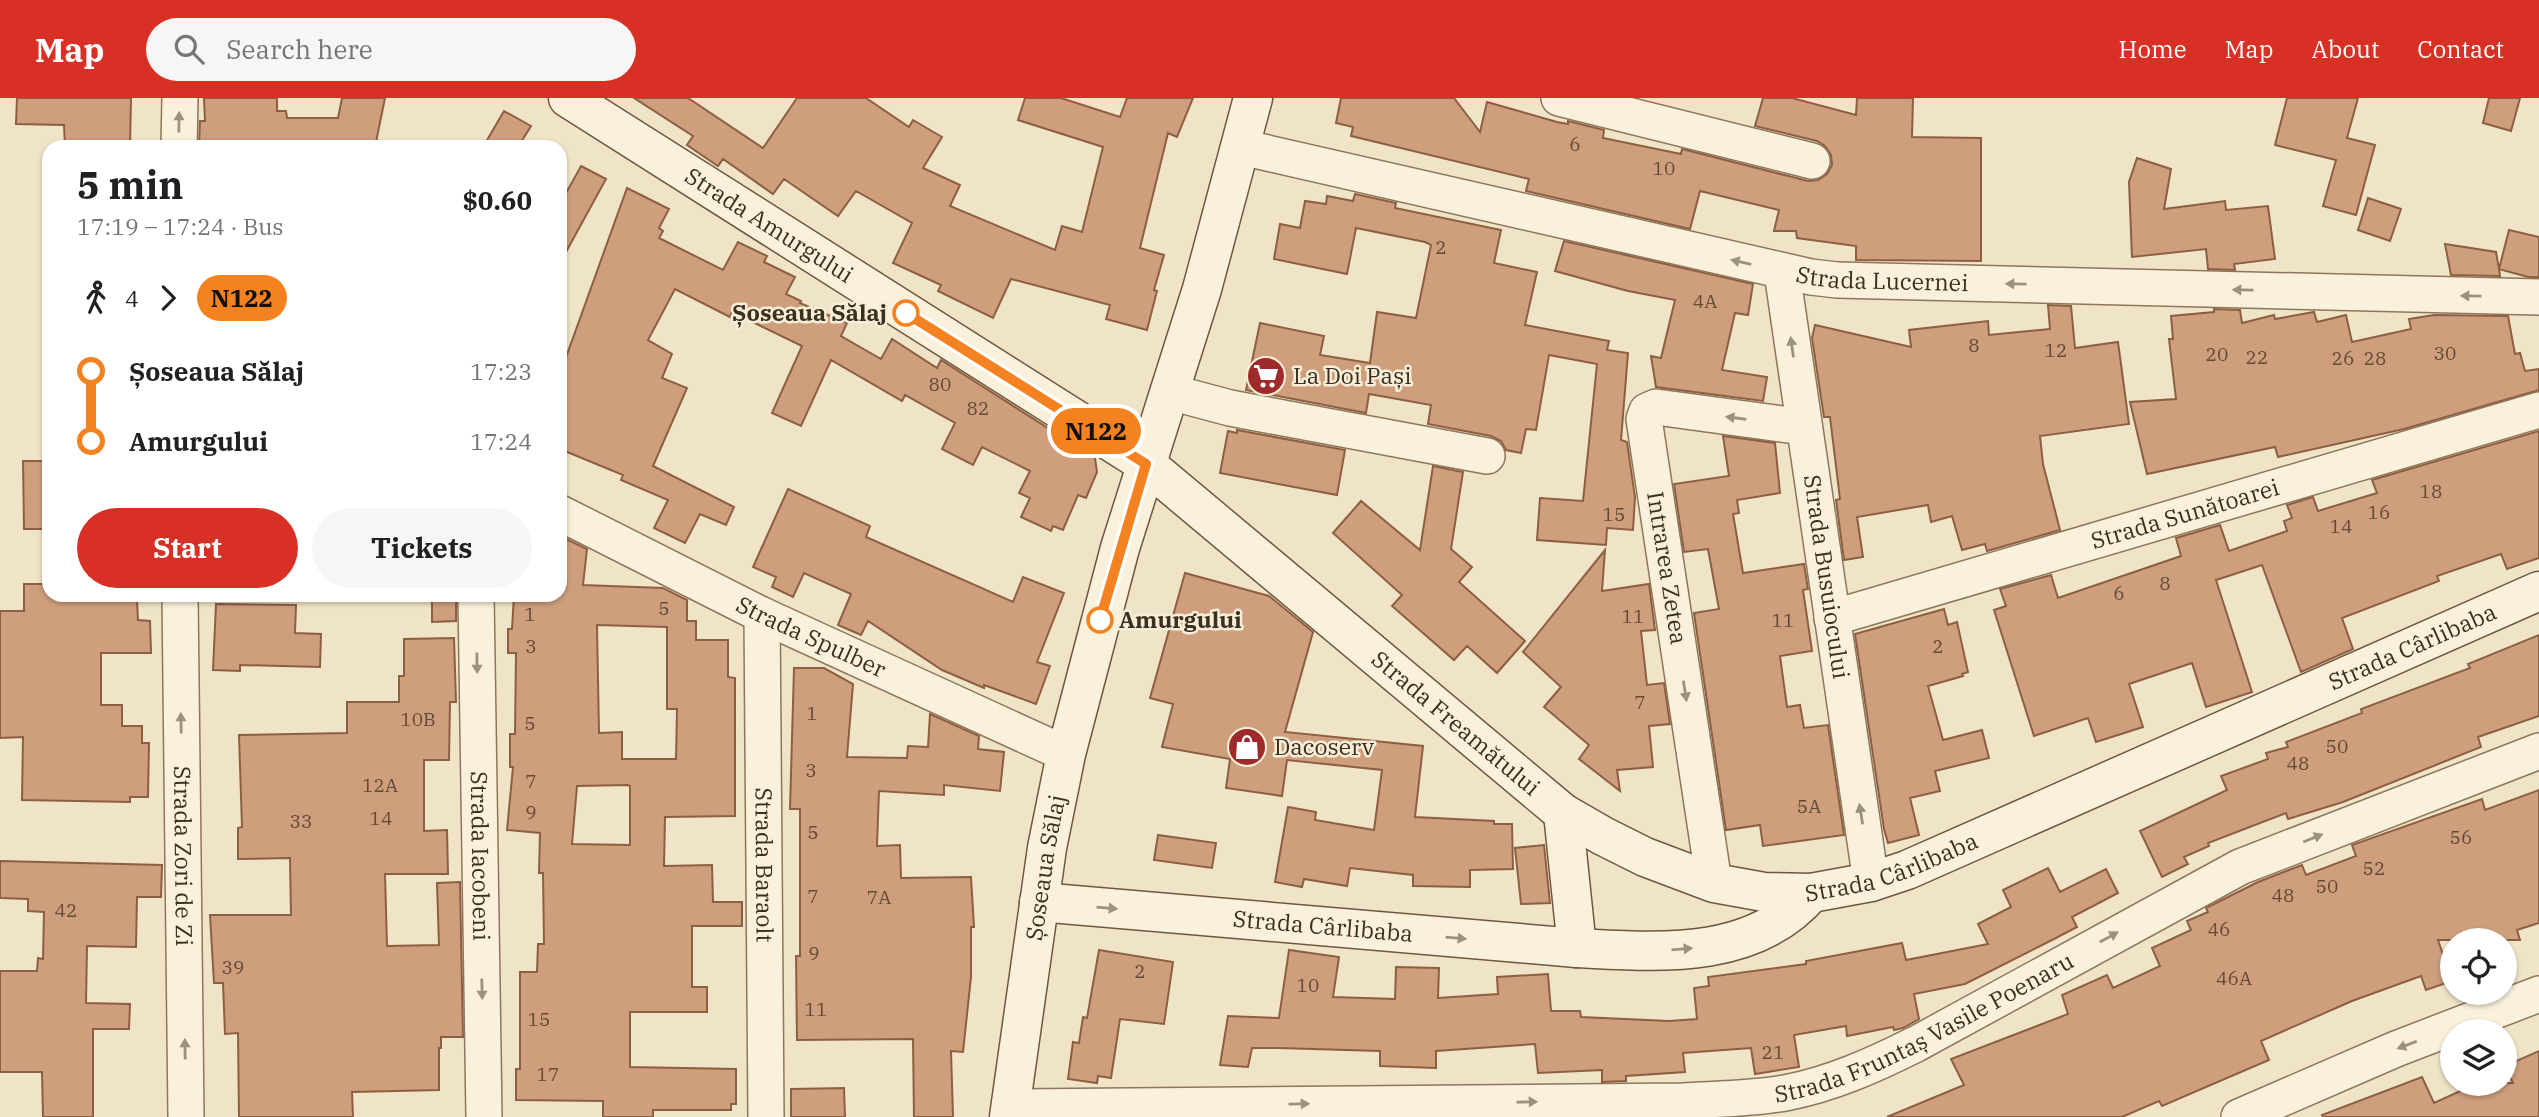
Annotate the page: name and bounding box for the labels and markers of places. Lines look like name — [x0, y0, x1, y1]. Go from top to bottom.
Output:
place label: Șoseaua Sălaj — [732, 297, 887, 328]
marker: Șoseaua Sălaj — [893, 300, 919, 326]
supermarket icon: La Doi Pași — [1245, 355, 1287, 397]
place label: La Doi Pași — [1293, 360, 1411, 390]
place label: Amurgului — [1119, 604, 1242, 634]
marker: Amurgului — [1087, 607, 1113, 633]
shop icon: Dacoserv — [1226, 726, 1268, 768]
place label: Dacoserv — [1274, 731, 1375, 761]

